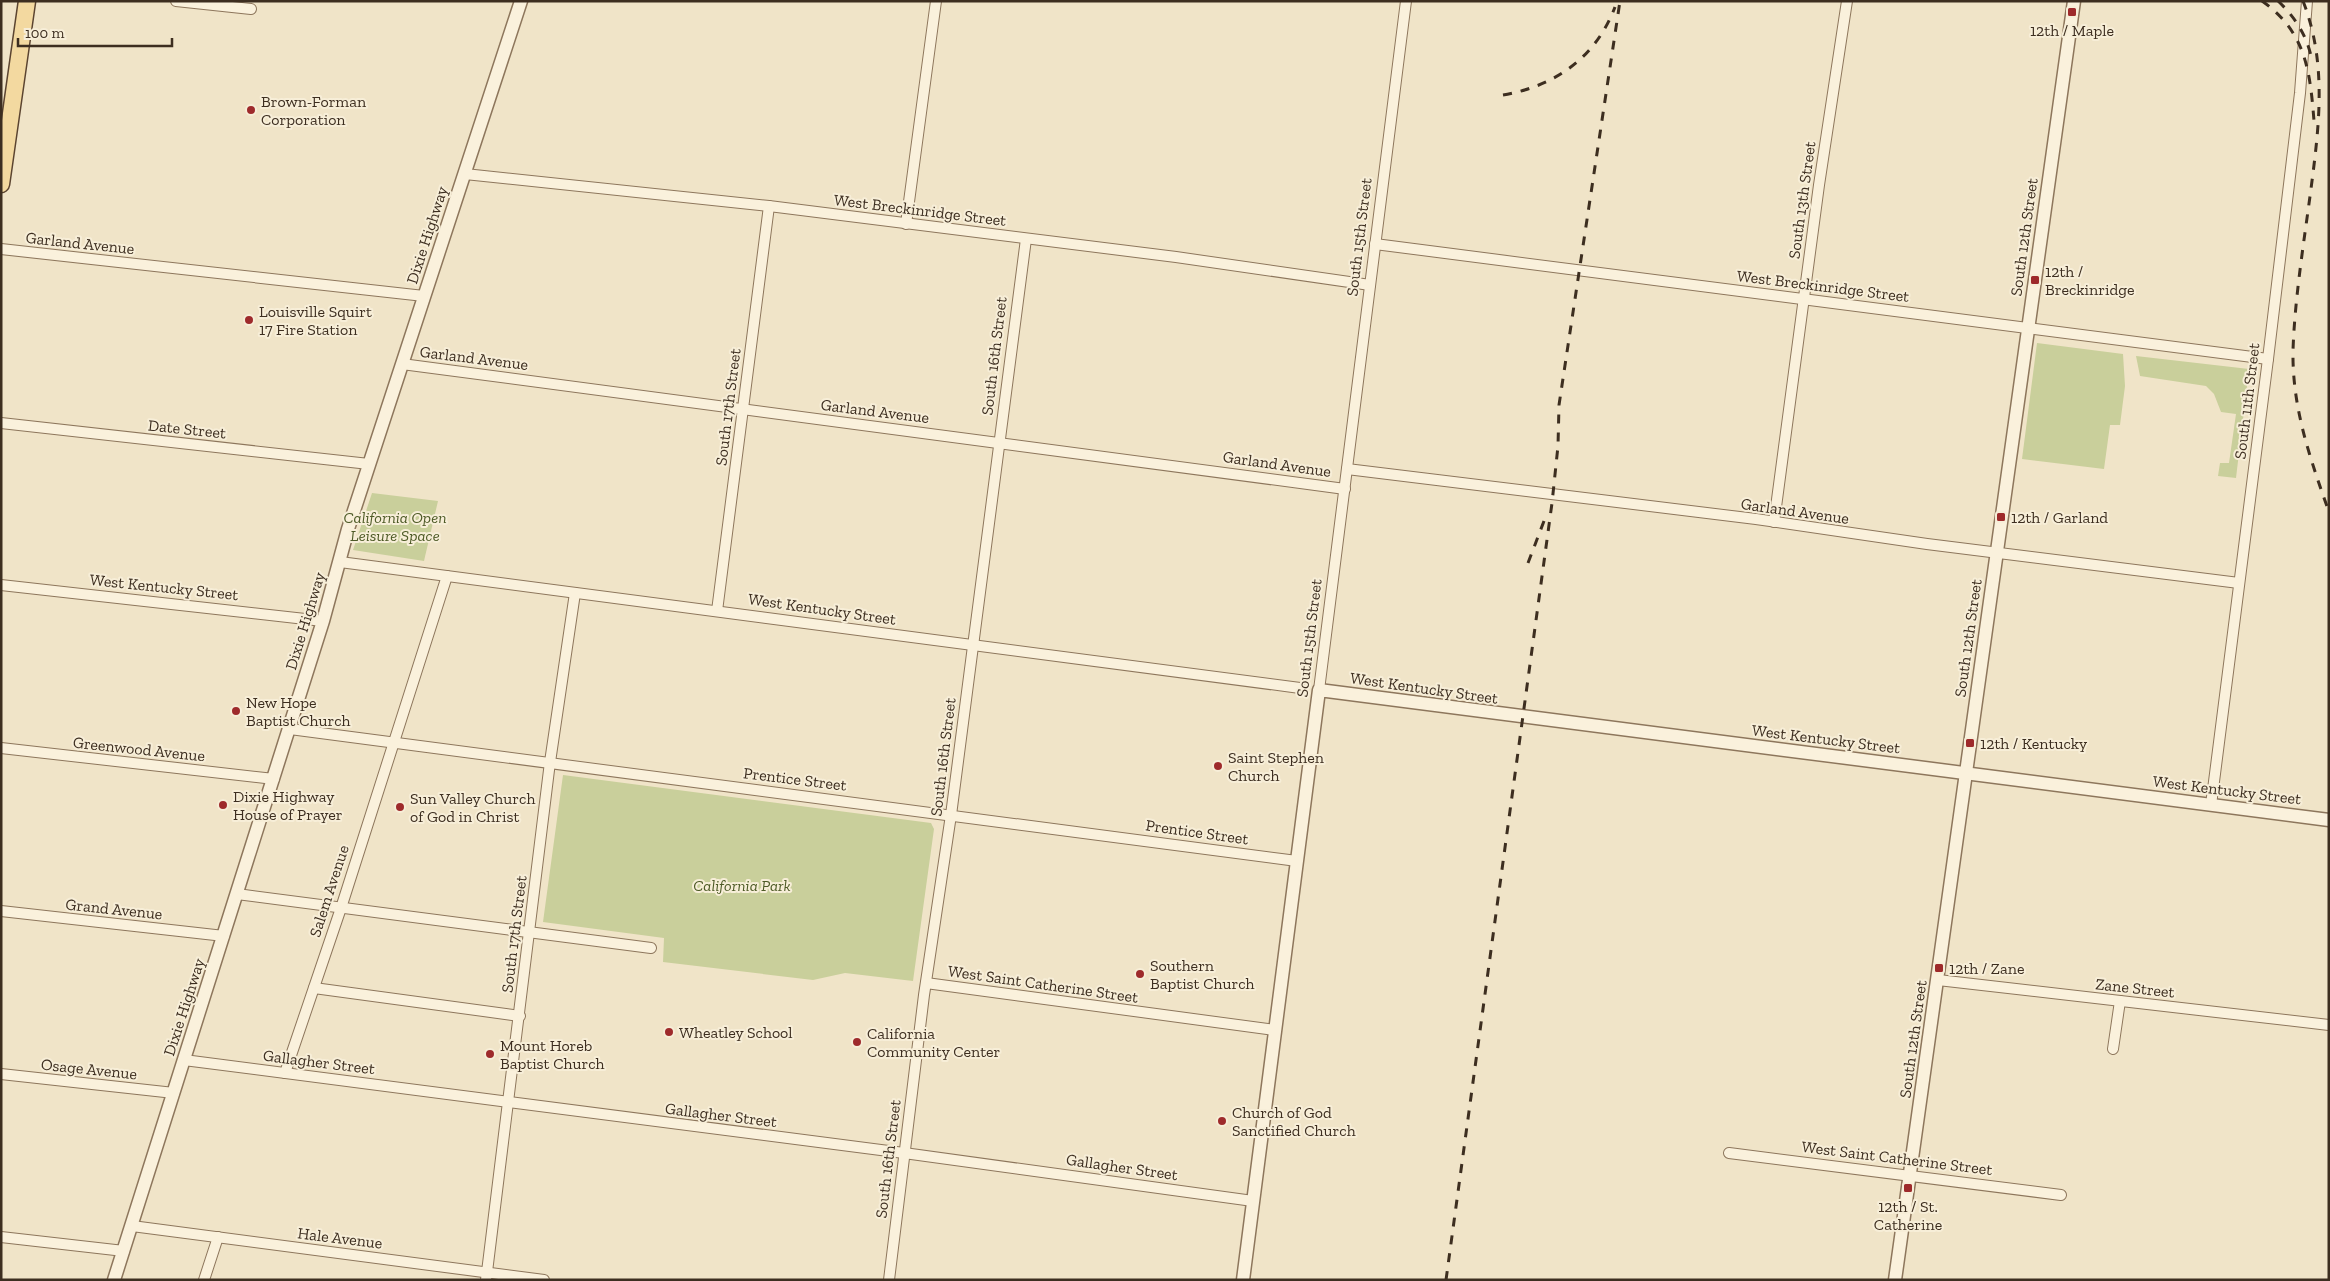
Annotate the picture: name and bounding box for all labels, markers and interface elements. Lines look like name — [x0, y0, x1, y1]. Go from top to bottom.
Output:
marker: 12th / Maple — [2066, 6, 2078, 18]
scale bar — [18, 15, 171, 47]
place label: 12th / Maple — [2030, 21, 2114, 40]
text: 100 m — [25, 24, 64, 42]
place label: Brown-Forman Corporation — [261, 92, 367, 129]
marker: Brown-Forman Corporation — [245, 104, 257, 116]
street label: South 13th Street — [1784, 140, 1820, 260]
street label: South 15th Street — [1342, 177, 1376, 297]
street label: South 12th Street — [2006, 177, 2042, 297]
street label: Dixie Highway — [402, 183, 452, 286]
street label: West Breckinridge Street — [833, 190, 1007, 230]
street label: Garland Avenue — [25, 228, 135, 258]
place label: 12th / Breckinridge — [2045, 262, 2135, 299]
street label: West Breckinridge Street — [1736, 266, 1910, 306]
marker: 12th / Breckinridge — [2029, 274, 2041, 286]
street label: South 16th Street — [977, 296, 1011, 416]
place label: Louisville Squirt 17 Fire Station — [259, 302, 372, 339]
marker: Louisville Squirt 17 Fire Station — [243, 314, 255, 326]
street label: Garland Avenue — [419, 342, 529, 374]
street label: South 11th Street — [2230, 342, 2264, 460]
street label: South 17th Street — [711, 347, 745, 467]
street label: Garland Avenue — [820, 395, 930, 427]
street label: Date Street — [147, 415, 227, 443]
street label: Garland Avenue — [1222, 447, 1332, 481]
street label: Garland Avenue — [1740, 494, 1850, 528]
park label: California Open Leisure Space — [343, 508, 447, 545]
place label: 12th / Garland — [2011, 508, 2108, 527]
marker: 12th / Garland — [1995, 511, 2007, 523]
street label: Dixie Highway — [281, 569, 329, 672]
street label: West Kentucky Street — [89, 570, 239, 604]
street label: South 15th Street — [1292, 578, 1326, 698]
street label: South 12th Street — [1950, 578, 1986, 698]
street label: West Kentucky Street — [747, 589, 897, 629]
street label: West Kentucky Street — [1349, 668, 1499, 708]
place label: New Hope Baptist Church — [246, 693, 351, 730]
street label: South 16th Street — [926, 697, 960, 817]
marker: New Hope Baptist Church — [230, 705, 242, 717]
street label: West Kentucky Street — [1751, 720, 1901, 758]
street label: Greenwood Avenue — [72, 733, 206, 765]
place label: 12th / Kentucky — [1980, 734, 2088, 753]
marker: 12th / Kentucky — [1964, 737, 1976, 749]
place label: Saint Stephen Church — [1228, 748, 1325, 785]
marker: Saint Stephen Church — [1212, 760, 1224, 772]
street label: Prentice Street — [742, 763, 848, 795]
street label: West Kentucky Street — [2152, 771, 2302, 809]
place label: Dixie Highway House of Prayer — [233, 787, 343, 824]
place label: Sun Valley Church of God in Christ — [410, 789, 535, 826]
marker: Dixie Highway House of Prayer — [217, 799, 229, 811]
marker: Sun Valley Church of God in Christ — [394, 801, 406, 813]
street label: Prentice Street — [1144, 815, 1250, 849]
street label: Salem Avenue — [305, 843, 353, 939]
street label: South 17th Street — [497, 874, 531, 994]
park label: California Park — [693, 876, 791, 895]
street label: Grand Avenue — [65, 894, 163, 924]
street label: Dixie Highway — [159, 955, 209, 1058]
place label: Southern Baptist Church — [1150, 956, 1255, 993]
place label: 12th / Zane — [1949, 959, 2024, 978]
street label: West Saint Catherine Street — [947, 961, 1139, 1007]
marker: 12th / Zane — [1933, 962, 1945, 974]
marker: Southern Baptist Church — [1134, 968, 1146, 980]
street label: Zane Street — [2094, 974, 2176, 1002]
street label: South 12th Street — [1895, 979, 1931, 1099]
place label: Wheatley School — [679, 1023, 793, 1042]
place label: California Community Center — [867, 1024, 1001, 1061]
marker: Wheatley School — [663, 1026, 675, 1038]
place label: Mount Horeb Baptist Church — [500, 1036, 605, 1073]
marker: California Community Center — [851, 1036, 863, 1048]
street label: Gallagher Street — [262, 1046, 376, 1078]
marker: Mount Horeb Baptist Church — [484, 1048, 496, 1060]
street label: Osage Avenue — [40, 1055, 138, 1083]
street label: Gallagher Street — [664, 1099, 778, 1131]
street label: South 16th Street — [871, 1099, 905, 1219]
place label: Church of God Sanctified Church — [1232, 1103, 1356, 1140]
marker: Church of God Sanctified Church — [1216, 1115, 1228, 1127]
street label: West Saint Catherine Street — [1801, 1137, 1993, 1179]
street label: Gallagher Street — [1065, 1150, 1179, 1184]
marker: 12th / St. Catherine — [1902, 1182, 1914, 1194]
place label: 12th / St. Catherine — [1874, 1197, 1942, 1234]
street label: Hale Avenue — [297, 1223, 383, 1253]

